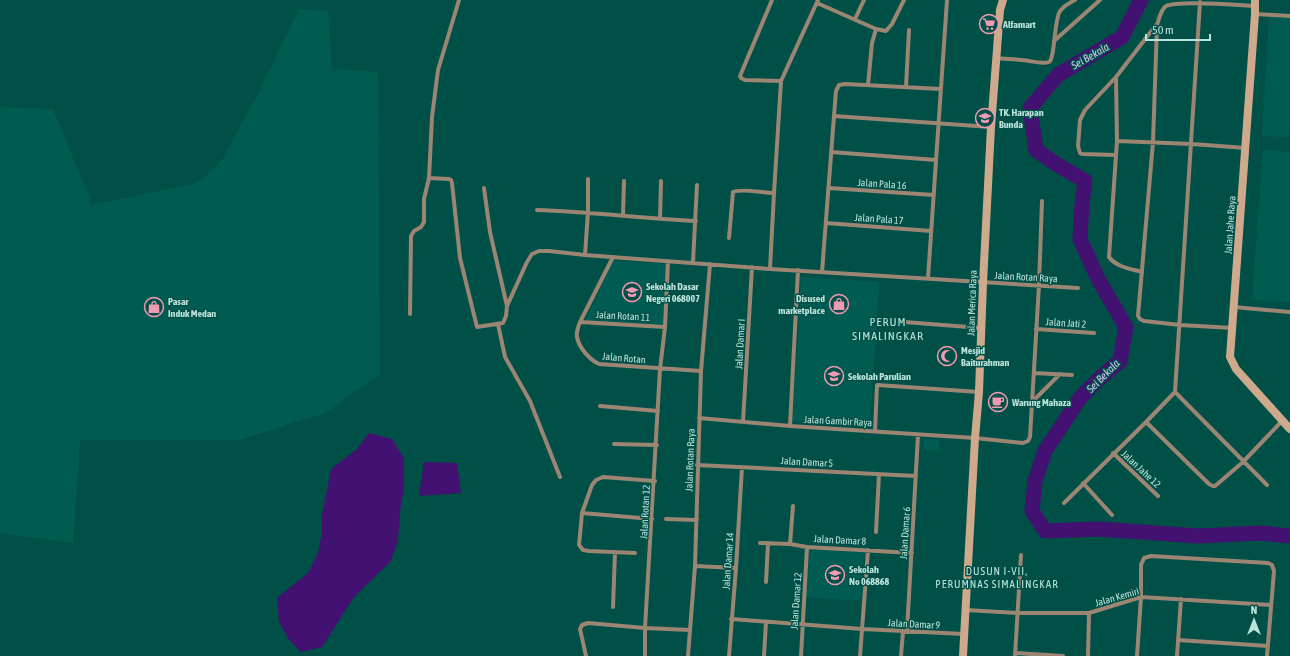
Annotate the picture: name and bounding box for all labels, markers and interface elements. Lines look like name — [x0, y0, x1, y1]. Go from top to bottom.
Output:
supermarket icon: Alfamart — [978, 13, 1000, 35]
scale bar — [1146, 16, 1210, 42]
place label: Alfamart — [1002, 19, 1036, 30]
text: 50 m — [1152, 23, 1174, 37]
water label: Sei Bekala — [1068, 40, 1111, 72]
school or university icon: TK. Harapan Bunda — [974, 107, 996, 129]
place label: TK. Harapan Bunda — [999, 107, 1044, 130]
street label: Jalan Pala 16 — [857, 177, 907, 191]
street label: Jalan Jahe Raya — [1222, 195, 1238, 254]
street label: Jalan Pala 17 — [854, 212, 904, 226]
street label: Jalan Merica Raya — [965, 270, 979, 336]
street label: Jalan Rotan Raya — [994, 270, 1058, 284]
school or university icon: Sekolah Dasar Negeri 068007 — [621, 281, 643, 303]
place label: Sekolah Dasar Negeri 068007 — [646, 281, 700, 304]
place label: Disused marketplace — [778, 293, 825, 316]
shop icon: Disused marketplace — [828, 293, 850, 315]
shop icon: Pasar Induk Medan — [143, 296, 165, 318]
place label: Pasar Induk Medan — [168, 296, 216, 319]
street label: Jalan Rotan 11 — [596, 309, 651, 323]
district label: PERUM SIMALINGKAR — [852, 315, 924, 343]
street label: Jalan Jati 2 — [1045, 316, 1087, 330]
street label: Jalan Damar I — [733, 319, 747, 369]
mosque icon: Mesjid Baiturahman — [936, 345, 958, 367]
place label: Mesjid Baiturahman — [961, 345, 1010, 368]
street label: Jalan Rotan — [602, 351, 646, 365]
water label: Sei Bekala — [1083, 357, 1122, 396]
school or university icon: Sekolah Parulian — [823, 365, 845, 387]
place label: Sekolah Parulian — [848, 371, 911, 382]
cafe icon: Warung Mahaza — [987, 391, 1009, 413]
place label: Warung Mahaza — [1011, 397, 1071, 408]
street label: Jalan Gambir Raya — [804, 414, 873, 428]
street label: Jalan Rotan Raya — [683, 428, 697, 492]
street label: Jalan Jahe 12 — [1119, 448, 1163, 490]
street label: Jalan Damar 5 — [780, 455, 834, 469]
street label: Jalan Rotan 12 — [638, 484, 652, 539]
street label: Jalan Damar 6 — [898, 506, 912, 560]
street label: Jalan Damar 14 — [721, 532, 736, 590]
street label: Jalan Damar 8 — [813, 533, 867, 547]
school or university icon: Sekolah No 068868 — [824, 564, 846, 586]
place label: Sekolah No 068868 — [849, 564, 889, 587]
district label: DUSUN I-VII, PERUMNAS SIMALINGKAR — [935, 565, 1059, 590]
street label: Jalan Damar 12 — [789, 572, 804, 630]
street label: Jalan Kemiri — [1094, 585, 1140, 609]
north arrow — [1234, 600, 1274, 640]
text: N — [1251, 604, 1257, 616]
street label: Jalan Damar 9 — [887, 617, 941, 631]

